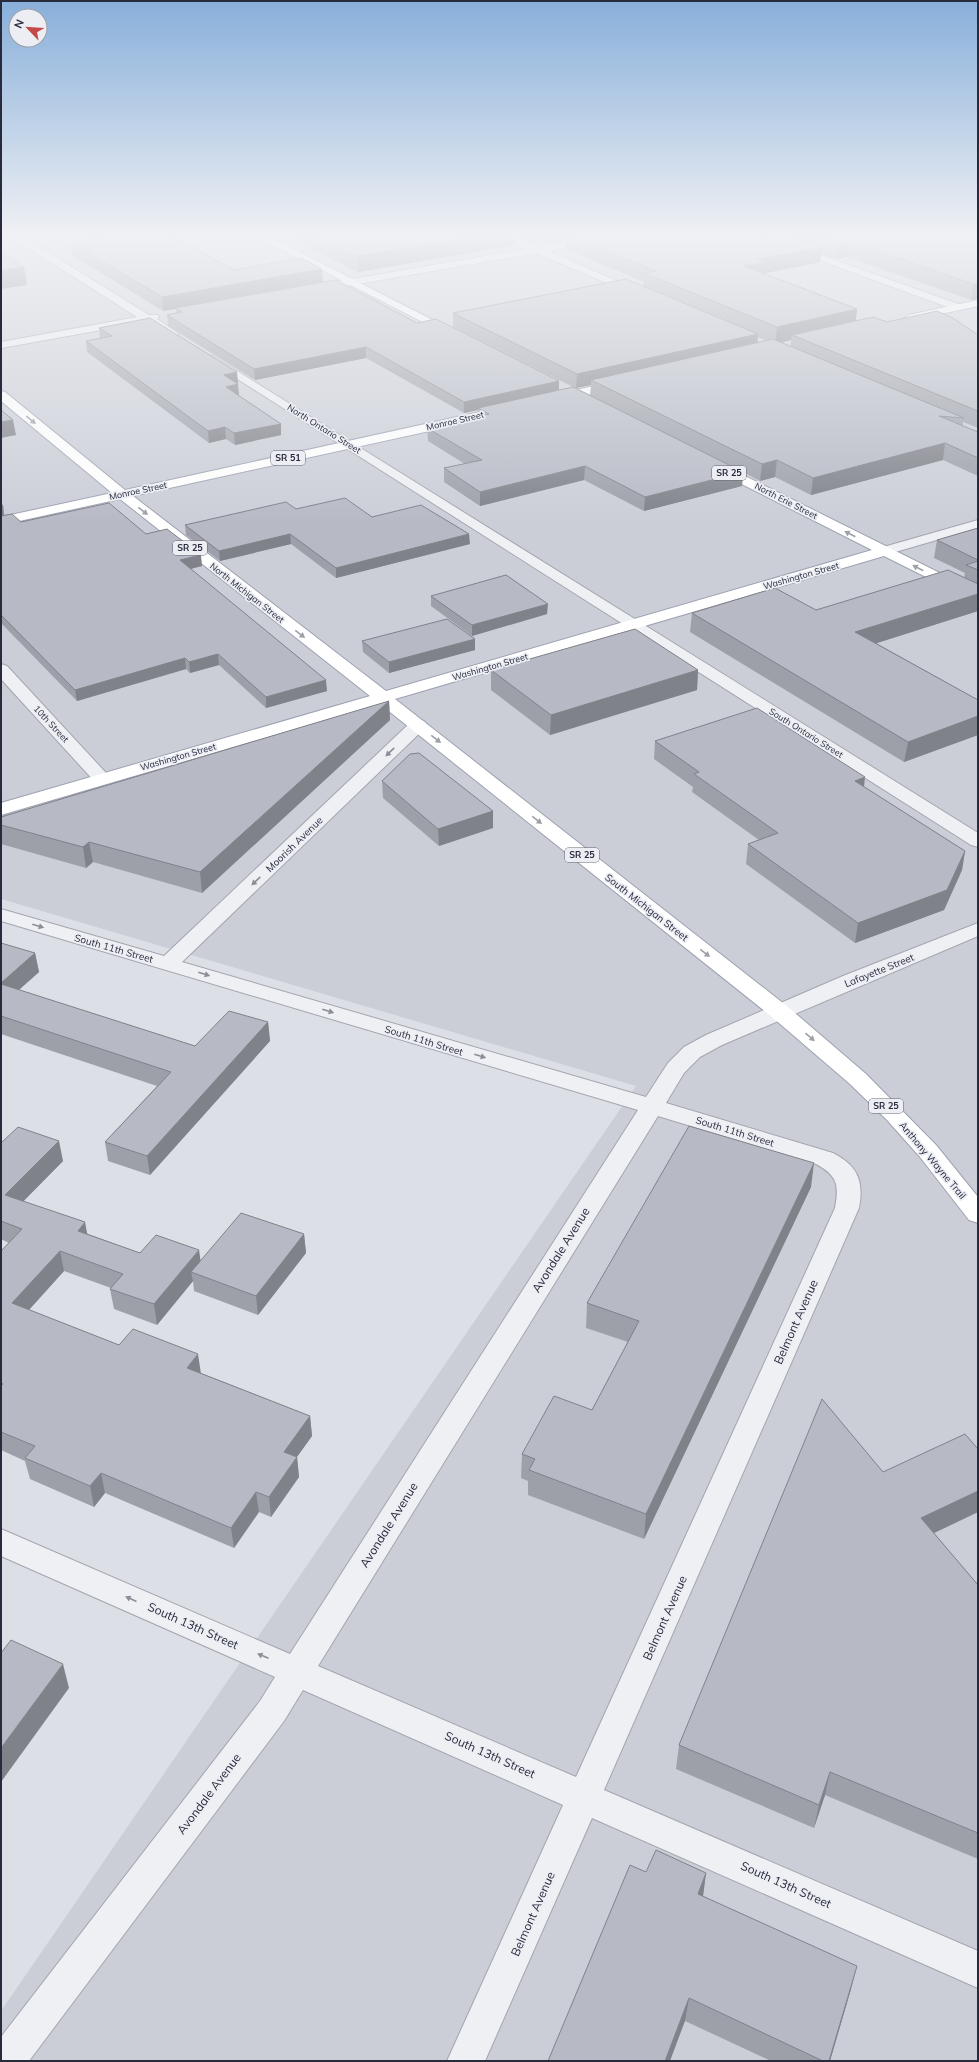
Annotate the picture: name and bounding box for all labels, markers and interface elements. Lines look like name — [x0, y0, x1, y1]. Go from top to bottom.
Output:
north arrow — [8, 8, 48, 48]
text: N — [11, 17, 27, 30]
street label: North Ontario Street — [285, 401, 363, 456]
street label: Monroe Street — [425, 409, 485, 432]
one-way arrow — [26, 415, 37, 424]
road number: SR 51 — [271, 451, 305, 465]
road number: SR 25 — [712, 466, 746, 480]
street label: Monroe Street — [108, 479, 168, 502]
street label: North Erie Street — [753, 480, 819, 521]
one-way arrow — [137, 506, 148, 515]
one-way arrow — [844, 531, 856, 537]
road number: SR 25 — [173, 541, 207, 555]
street label: Washington Street — [762, 559, 840, 592]
street label: North Michigan Street — [208, 560, 287, 625]
one-way arrow — [912, 565, 924, 571]
one-way arrow — [294, 630, 305, 639]
street label: Washington Street — [451, 650, 529, 683]
street label: 10th Street — [31, 703, 71, 744]
street label: South Ontario Street — [767, 705, 845, 760]
one-way arrow — [430, 735, 441, 743]
street label: Washington Street — [139, 740, 217, 773]
one-way arrow — [385, 747, 395, 757]
street label: Moorish Avenue — [263, 814, 326, 875]
one-way arrow — [532, 815, 543, 824]
road number: SR 25 — [565, 848, 599, 862]
street label: South Michigan Street — [603, 871, 691, 944]
one-way arrow — [251, 876, 261, 885]
one-way arrow — [33, 923, 45, 929]
street label: South 11th Street — [73, 931, 155, 966]
one-way arrow — [700, 948, 711, 957]
street label: Lafayette Street — [842, 950, 916, 990]
one-way arrow — [198, 971, 210, 977]
one-way arrow — [322, 1008, 334, 1014]
street label: South 11th Street — [383, 1022, 465, 1059]
one-way arrow — [804, 1033, 815, 1042]
one-way arrow — [474, 1053, 486, 1059]
road number: SR 25 — [869, 1099, 903, 1113]
street label: South 11th Street — [694, 1113, 776, 1150]
street label: Anthony Wayne Trail — [896, 1119, 969, 1202]
street label: Avondale Avenue — [528, 1204, 593, 1295]
street label: Belmont Avenue — [770, 1277, 821, 1366]
street label: Avondale Avenue — [356, 1479, 421, 1570]
street label: Belmont Avenue — [639, 1573, 690, 1662]
one-way arrow — [124, 1595, 136, 1601]
street label: South 13th Street — [146, 1599, 241, 1652]
one-way arrow — [256, 1653, 268, 1659]
street label: South 13th Street — [443, 1728, 538, 1781]
street label: Avondale Avenue — [173, 1750, 244, 1837]
street label: South 13th Street — [739, 1858, 834, 1911]
street label: Belmont Avenue — [507, 1869, 558, 1958]

